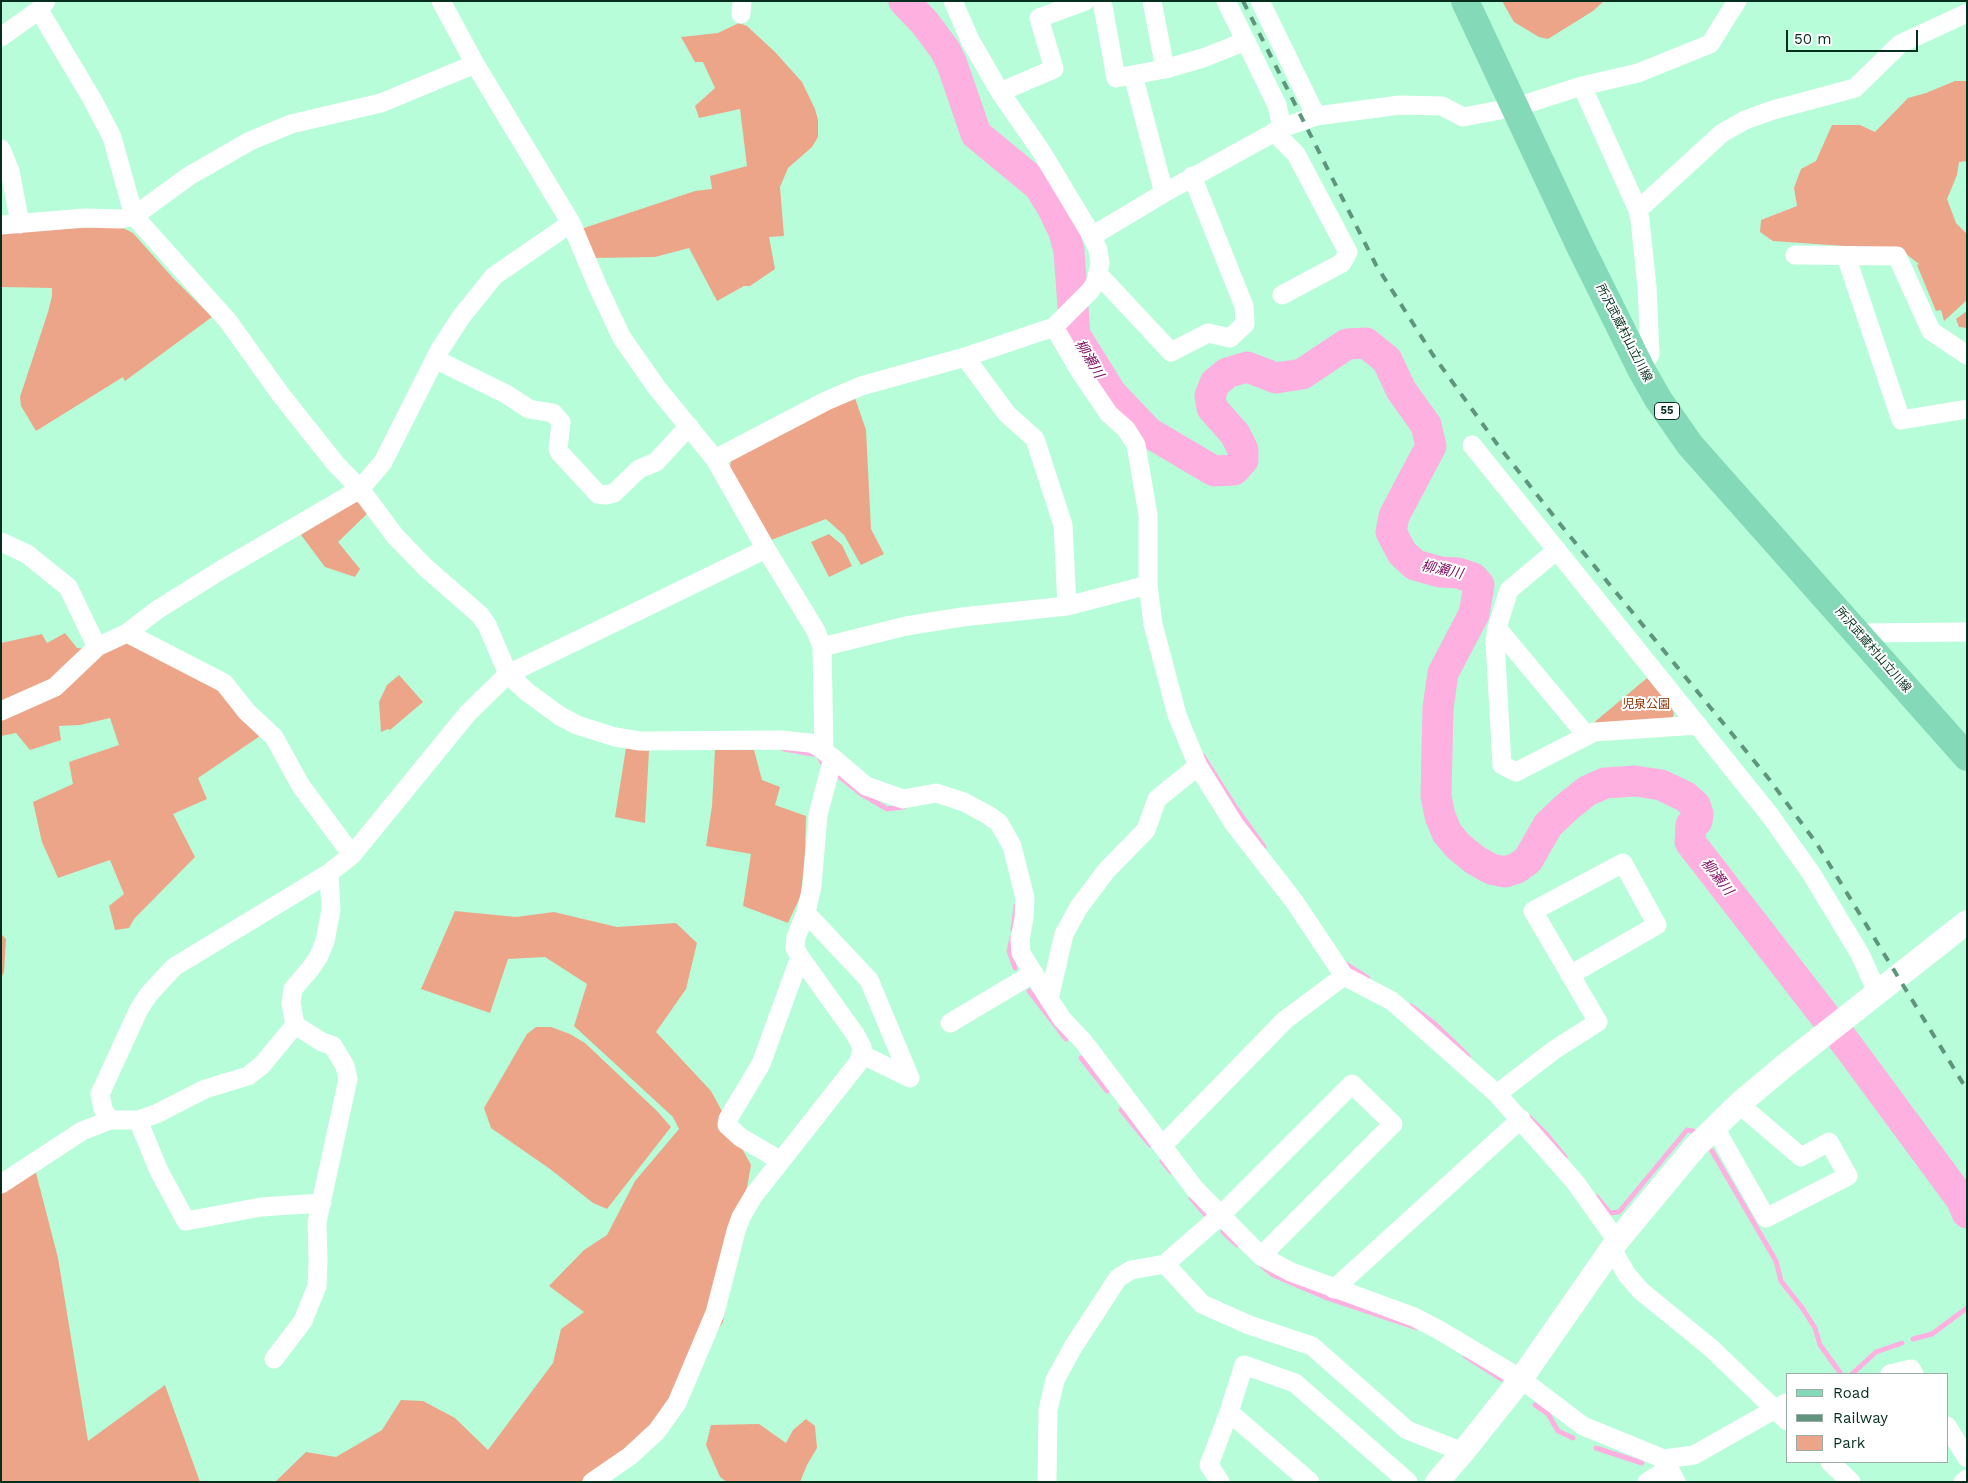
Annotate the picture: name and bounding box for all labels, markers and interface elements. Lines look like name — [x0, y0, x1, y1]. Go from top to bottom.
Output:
scale bar — [1788, 20, 1920, 52]
text: 50 m — [1794, 30, 1831, 48]
street label: 所沢武蔵村山立川線 — [1593, 282, 1655, 384]
water label: 柳瀬川 — [1071, 337, 1107, 381]
road number: 55 — [1654, 402, 1680, 420]
water label: 柳瀬川 — [1420, 557, 1464, 583]
street label: 所沢武蔵村山立川線 — [1832, 605, 1914, 695]
park label: 児泉公園 — [1622, 697, 1670, 711]
water label: 柳瀬川 — [1697, 855, 1737, 899]
legend — [1786, 1373, 1948, 1463]
text: Road — [1833, 1384, 1870, 1402]
text: Railway — [1833, 1409, 1888, 1427]
text: Park — [1833, 1434, 1865, 1452]

